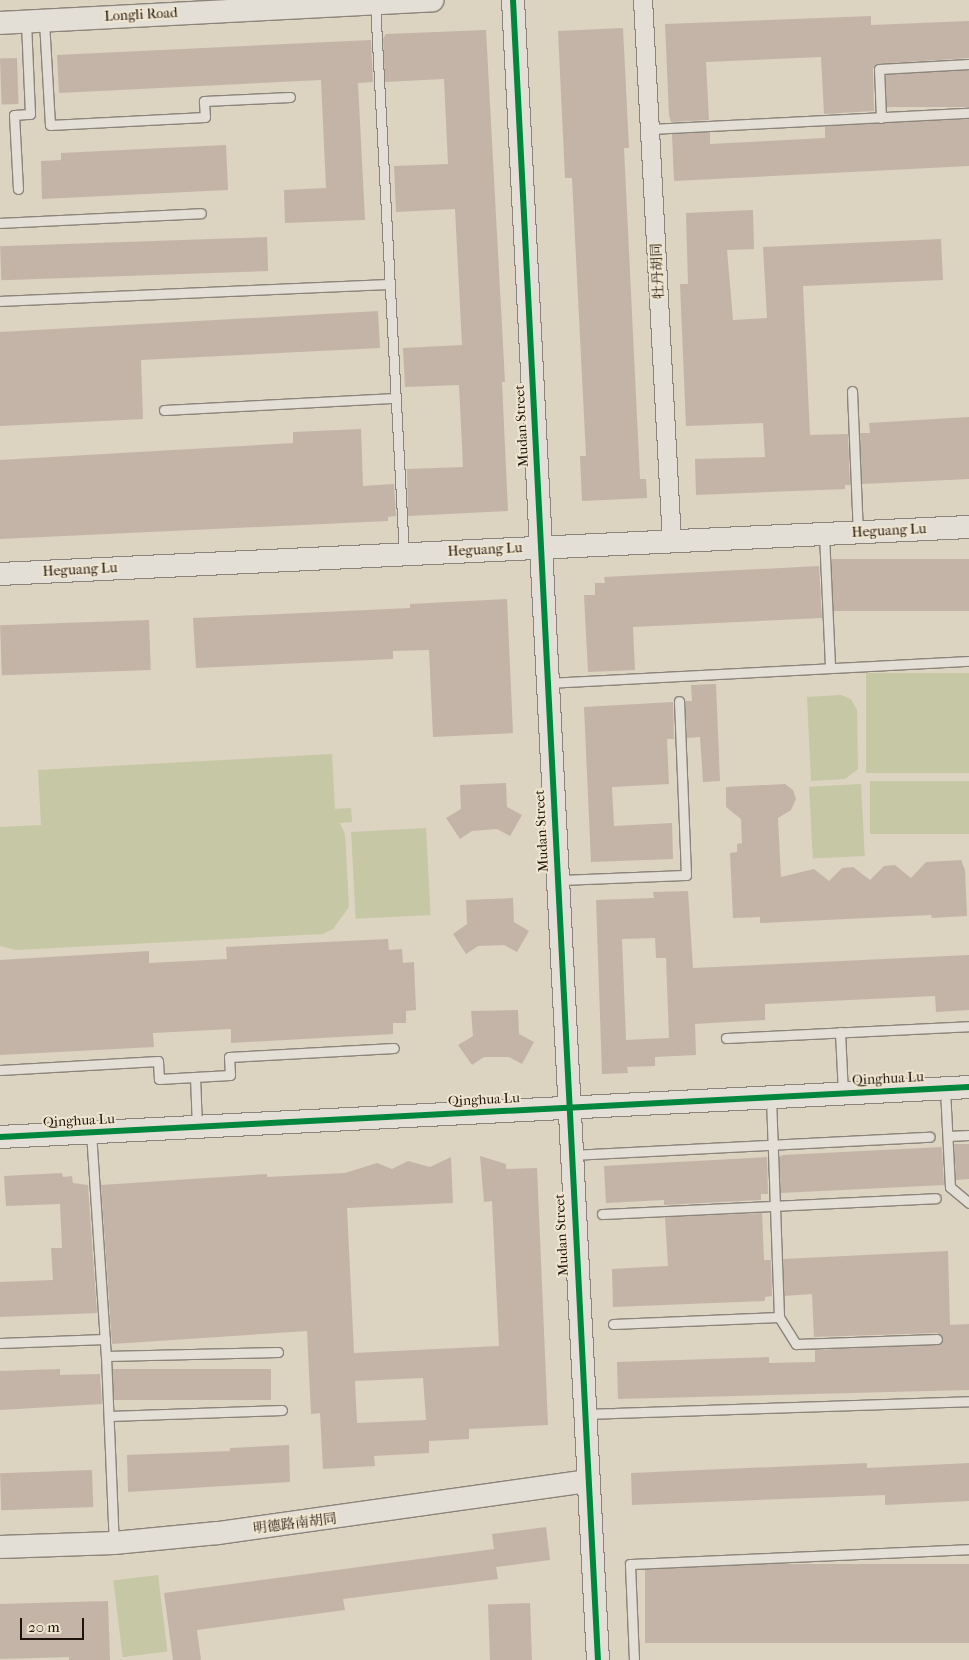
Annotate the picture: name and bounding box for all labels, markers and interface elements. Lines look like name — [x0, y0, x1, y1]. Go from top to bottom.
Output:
street label: Longli Road — [104, 5, 178, 25]
street label: 牡丹胡同 — [648, 243, 668, 299]
street label: Mudan Street — [511, 384, 533, 468]
street label: Heguang Lu — [851, 521, 927, 541]
street label: Heguang Lu — [447, 540, 523, 560]
street label: Heguang Lu — [42, 560, 118, 580]
street label: Mudan Street — [531, 789, 553, 873]
street label: Qinghua Lu — [852, 1069, 924, 1089]
street label: Qinghua Lu — [448, 1090, 520, 1110]
street label: Qinghua Lu — [43, 1111, 115, 1131]
street label: Mudan Street — [551, 1193, 573, 1277]
street label: 明德路南胡同 — [252, 1511, 338, 1537]
scale bar — [22, 1608, 86, 1640]
text: 20 m — [28, 1618, 60, 1636]

